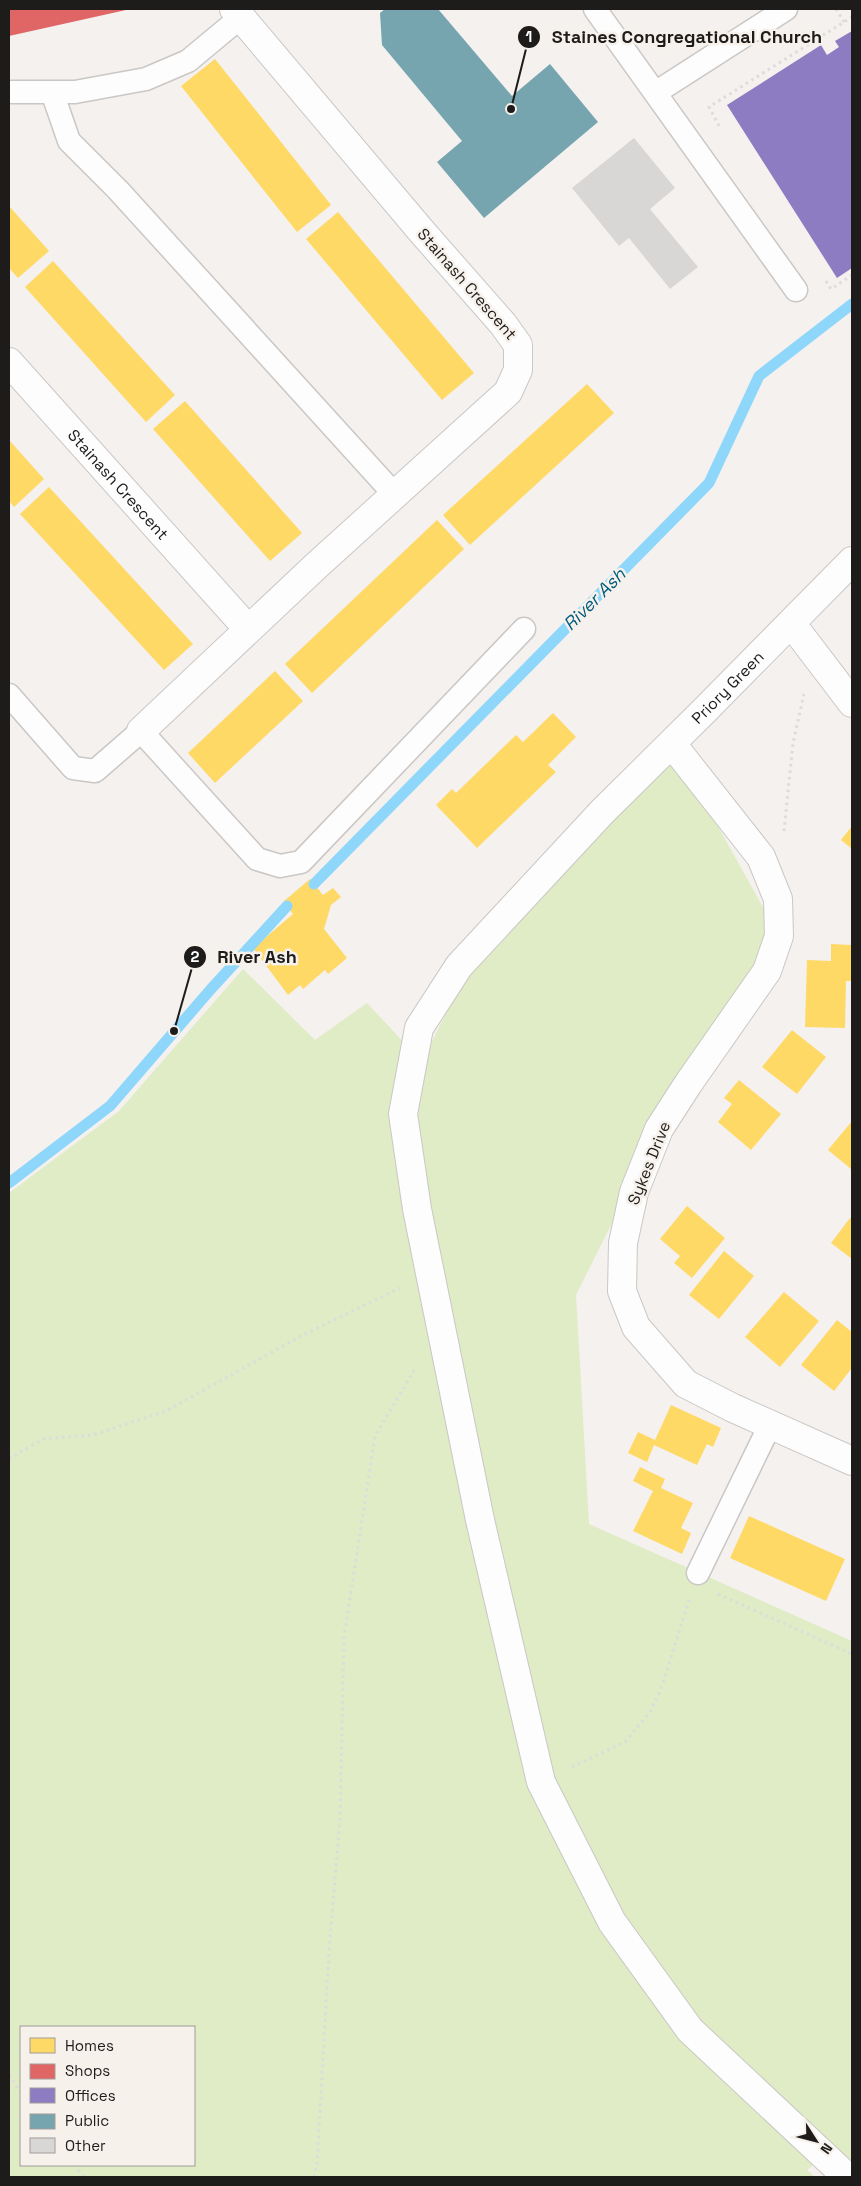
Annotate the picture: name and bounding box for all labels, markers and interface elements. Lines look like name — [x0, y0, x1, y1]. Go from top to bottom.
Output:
callout: Staines Congregational Church — [517, 21, 832, 54]
text: Staines Congregational Church — [552, 25, 822, 48]
text: 1 — [526, 27, 532, 46]
street label: Stainash Crescent — [413, 224, 521, 344]
street label: Stainash Crescent — [63, 424, 173, 544]
water label: River Ash — [558, 562, 631, 635]
street label: Priory Green — [687, 646, 768, 728]
callout: River Ash — [183, 940, 307, 973]
text: River Ash — [217, 945, 297, 968]
text: 2 — [191, 947, 200, 966]
street label: Sykes Drive — [623, 1118, 675, 1208]
legend — [20, 2026, 195, 2166]
text: Homes — [65, 2036, 114, 2055]
text: Shops — [65, 2061, 110, 2080]
text: Offices — [65, 2086, 116, 2105]
text: Public — [65, 2111, 109, 2130]
north arrow — [791, 2116, 841, 2166]
text: Other — [65, 2136, 106, 2155]
text: N — [816, 2140, 837, 2158]

